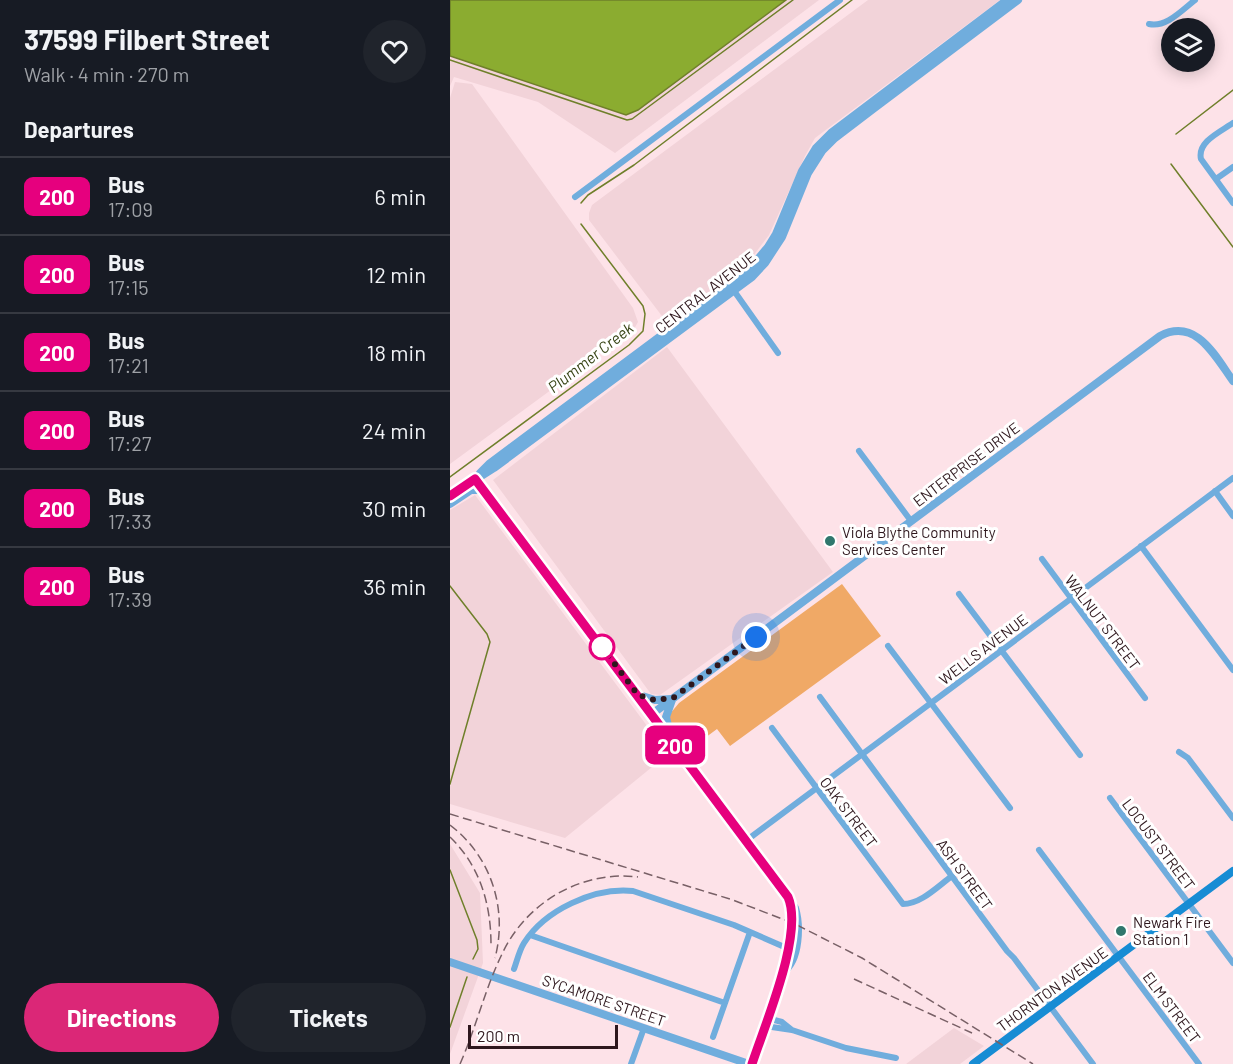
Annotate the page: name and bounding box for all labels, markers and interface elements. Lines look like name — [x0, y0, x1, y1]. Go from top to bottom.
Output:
map controls — [1161, 18, 1215, 72]
button: layers — [1161, 18, 1215, 72]
button: heart — [363, 20, 426, 83]
text: 37599 Filbert Street — [24, 22, 270, 56]
text: Walk · 4 min · 270 m — [24, 62, 189, 86]
text: Departures — [24, 116, 134, 142]
text: Bus — [108, 171, 145, 197]
text: 6 min — [375, 183, 426, 209]
text: 200 — [39, 184, 75, 209]
text: 17:09 — [108, 197, 153, 221]
street label: CENTRAL AVENUE — [651, 247, 759, 337]
text: Bus — [108, 249, 145, 275]
text: 12 min — [366, 261, 426, 287]
text: 200 — [39, 262, 75, 287]
text: 17:15 — [108, 275, 149, 299]
water label: Plummer Creek — [544, 318, 637, 396]
text: Bus — [108, 327, 145, 353]
text: 18 min — [367, 339, 426, 365]
text: 200 — [39, 340, 75, 365]
text: 17:21 — [108, 353, 149, 377]
text: Bus — [108, 405, 145, 431]
text: 24 min — [362, 417, 426, 443]
text: 200 — [39, 418, 75, 443]
street label: ENTERPRISE DRIVE — [909, 418, 1023, 510]
text: 17:27 — [108, 431, 151, 455]
text: Bus — [108, 483, 145, 509]
text: 30 min — [362, 495, 426, 521]
text: 200 — [39, 496, 75, 521]
text: 17:33 — [108, 509, 152, 533]
place label: Viola Blythe Community Services Center — [842, 523, 996, 558]
marker: Viola Blythe Community Services Center — [823, 534, 837, 548]
text: Bus — [108, 561, 145, 587]
street label: WALNUT STREET — [1062, 571, 1144, 673]
text: 36 min — [363, 573, 426, 599]
text: 200 — [39, 574, 75, 599]
text: 17:39 — [108, 587, 152, 611]
street label: WELLS AVENUE — [935, 610, 1031, 688]
your location — [741, 622, 771, 652]
unlabelled marker — [589, 634, 615, 660]
line badge: 200 — [640, 726, 710, 764]
text: 200 — [657, 733, 693, 758]
street label: OAK STREET — [817, 773, 881, 851]
street label: LOCUST STREET — [1119, 795, 1199, 893]
street label: ASH STREET — [933, 835, 997, 913]
place label: Newark Fire Station 1 — [1133, 913, 1211, 948]
marker: Newark Fire Station 1 — [1114, 924, 1128, 938]
street label: THORNTON AVENUE — [993, 943, 1111, 1035]
street label: ELM STREET — [1139, 968, 1205, 1046]
street label: SYCAMORE STREET — [540, 970, 668, 1030]
button: Directions — [24, 983, 219, 1052]
button: Tickets — [231, 983, 426, 1052]
scale bar — [468, 1022, 618, 1050]
text: 200 m — [477, 1026, 520, 1045]

